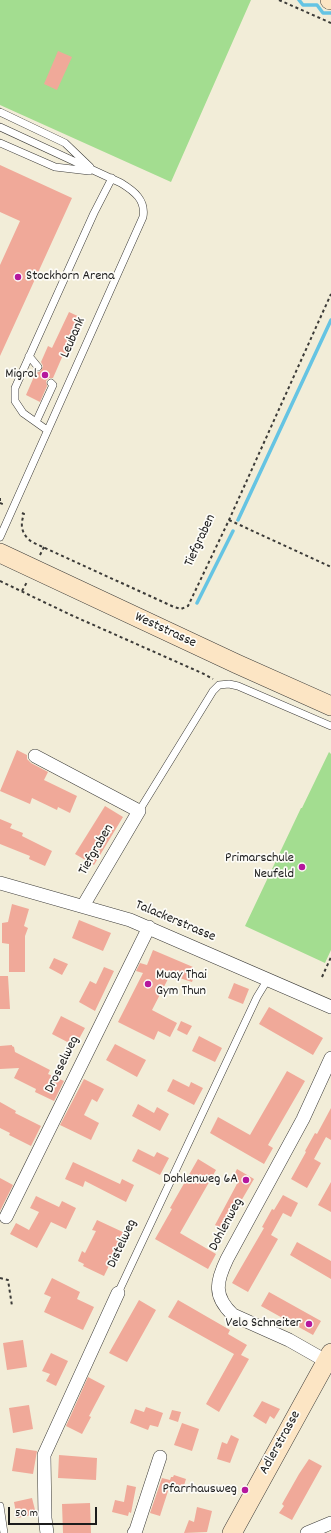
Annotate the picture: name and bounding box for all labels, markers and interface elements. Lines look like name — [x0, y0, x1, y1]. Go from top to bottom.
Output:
place label: Stockhorn Arena — [26, 269, 114, 285]
marker: Stockhorn Arena — [13, 272, 23, 282]
street label: Leubank — [58, 315, 90, 361]
place label: Migrol — [5, 367, 37, 383]
marker: Migrol — [40, 370, 50, 380]
street label: Tiefgraben — [182, 512, 220, 570]
street label: Weststrasse — [132, 609, 198, 653]
street label: Tiefgraben — [76, 822, 118, 878]
place label: Primarschule Neufeld — [225, 851, 294, 884]
marker: Primarschule Neufeld — [297, 862, 307, 872]
street label: Talackerstrasse — [132, 898, 218, 946]
place label: Muay Thai Gym Thun — [156, 968, 207, 1000]
marker: Muay Thai Gym Thun — [143, 979, 153, 989]
street label: Drosselweg — [42, 1034, 84, 1096]
place label: Dohlenweg 6A — [163, 1172, 238, 1188]
marker: Dohlenweg 6A — [241, 1175, 251, 1185]
street label: Dohlenweg — [206, 1196, 248, 1254]
street label: Distelweg — [104, 1217, 142, 1271]
place label: Velo Schneiter — [225, 1316, 301, 1332]
marker: Velo Schneiter — [304, 1319, 314, 1329]
street label: Adlerstrasse — [257, 1408, 305, 1478]
place label: Pfarrhausweg — [163, 1482, 237, 1498]
marker: Pfarrhausweg — [240, 1485, 250, 1495]
scale bar — [10, 1499, 99, 1525]
text: 50 m — [15, 1505, 38, 1522]

